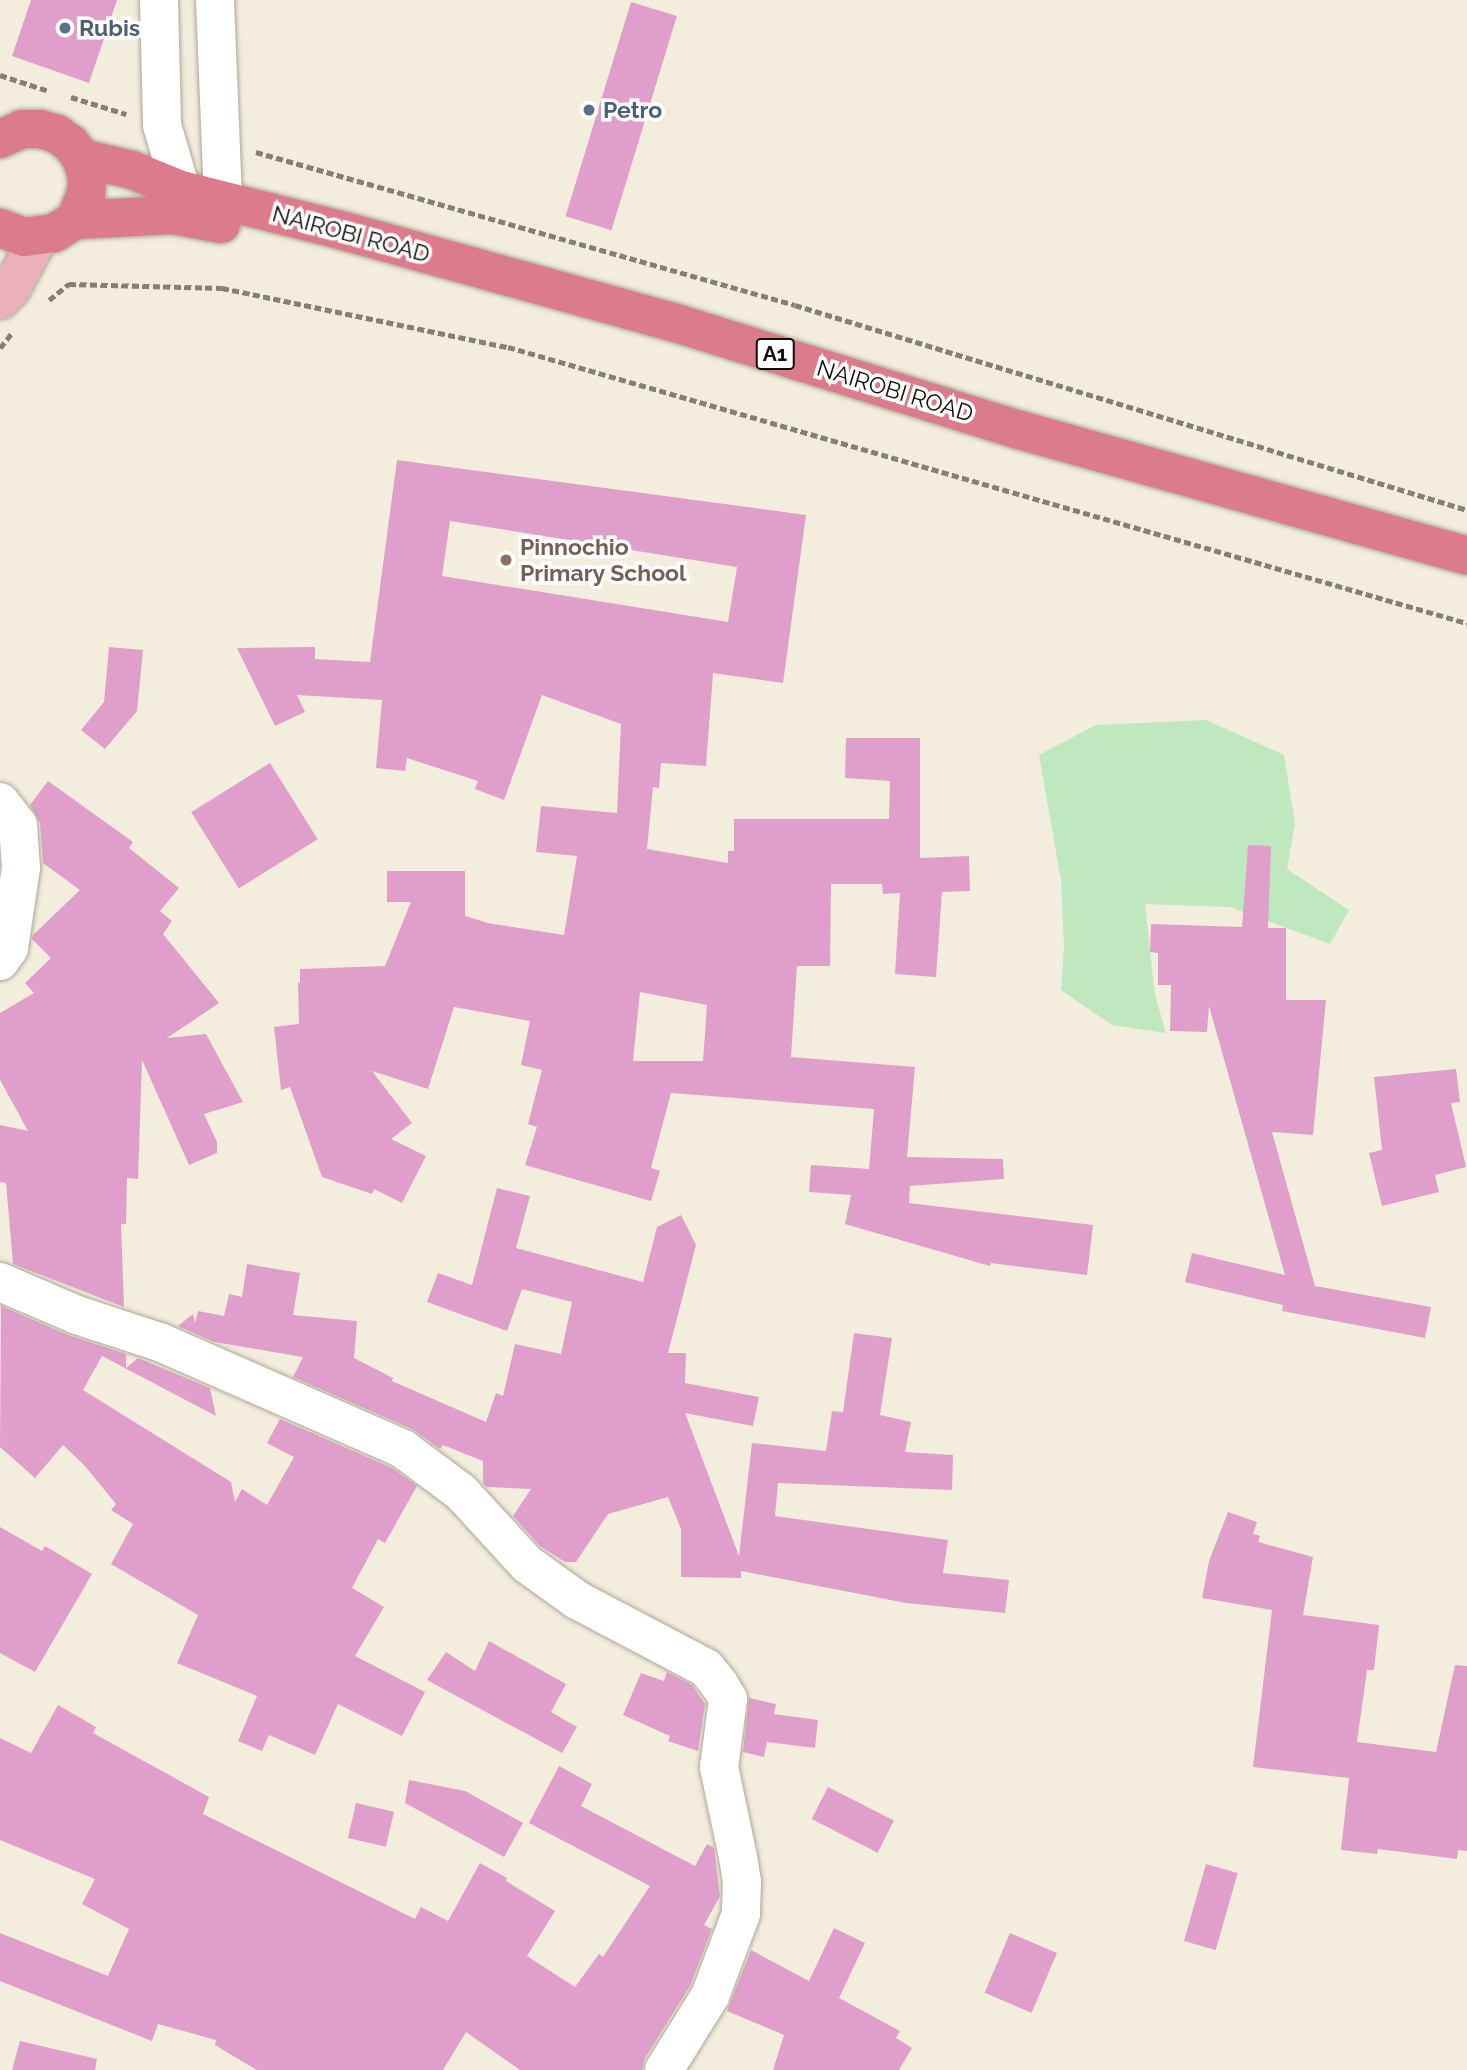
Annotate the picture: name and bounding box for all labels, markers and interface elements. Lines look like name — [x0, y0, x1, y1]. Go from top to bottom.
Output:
place label: Rubis — [79, 14, 140, 42]
marker: Rubis — [57, 20, 73, 36]
place label: Petro — [603, 96, 662, 124]
marker: Petro — [581, 102, 597, 118]
street label: NAIROBI ROAD — [269, 200, 433, 268]
road number: A1 — [756, 336, 794, 372]
street label: NAIROBI ROAD — [814, 354, 976, 428]
place label: Pinnochio Primary School — [520, 533, 687, 587]
marker: Pinnochio Primary School — [498, 552, 514, 568]

